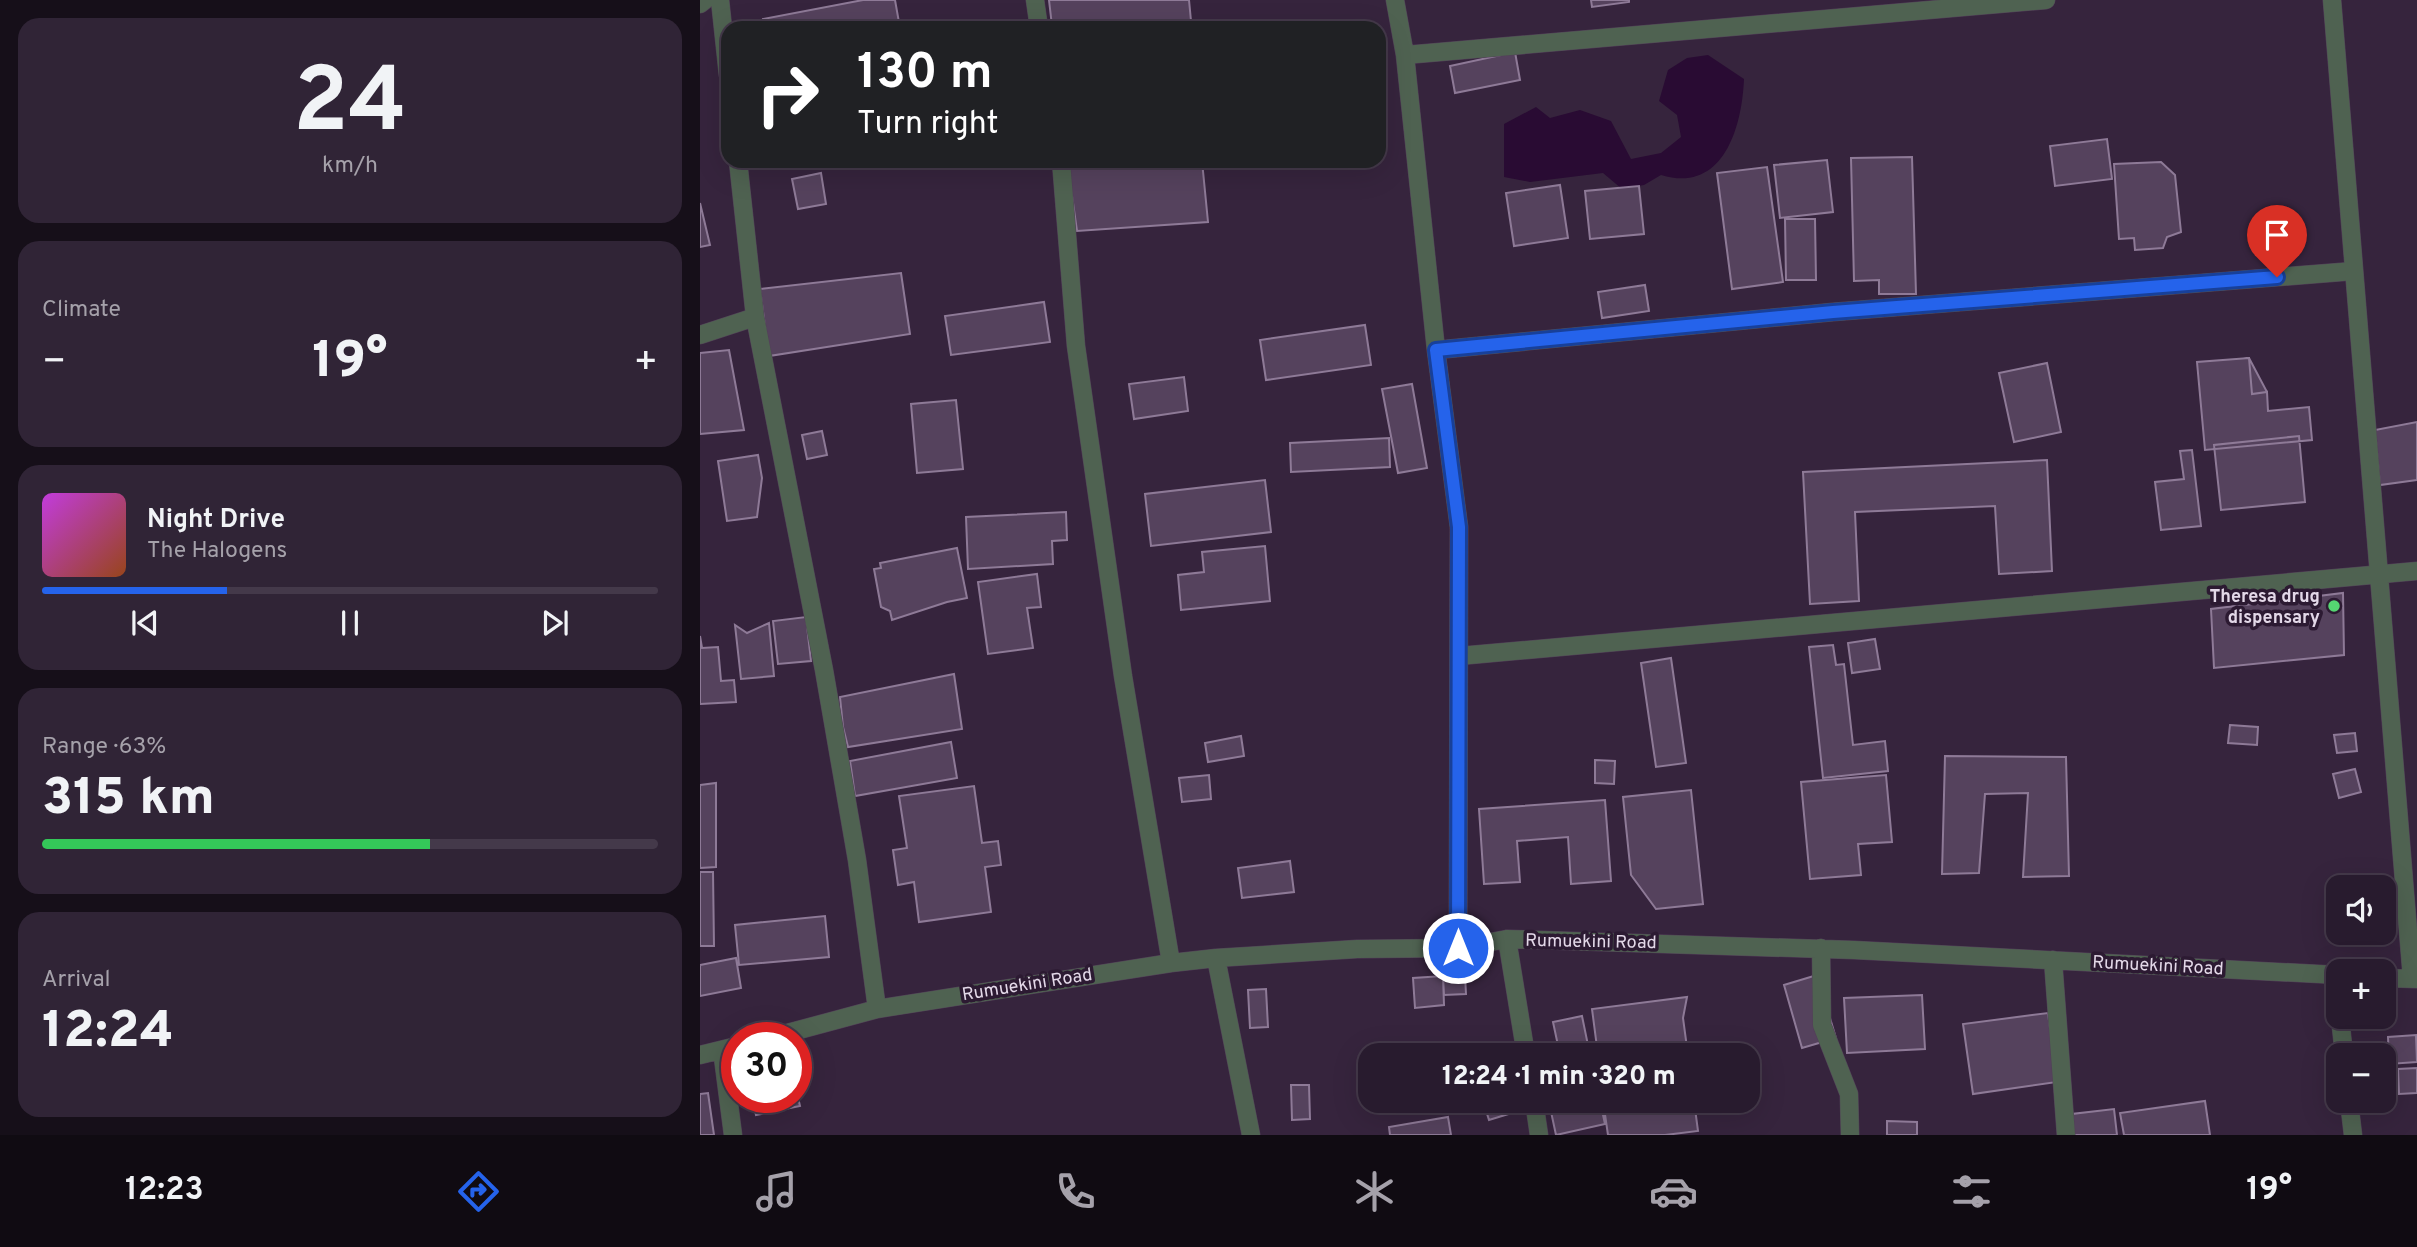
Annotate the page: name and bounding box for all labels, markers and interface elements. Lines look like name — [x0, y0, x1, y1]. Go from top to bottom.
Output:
text: 130 m — [857, 44, 993, 106]
text: 24 — [293, 49, 407, 164]
icon: right — [742, 49, 833, 140]
text: Turn right — [857, 105, 999, 145]
text: km/h — [322, 152, 378, 181]
pin — [2247, 205, 2307, 277]
icon: arrive — [2258, 216, 2296, 254]
text: Climate — [42, 296, 121, 325]
text: 19° — [312, 330, 388, 396]
text: − — [42, 339, 67, 388]
text: + — [633, 339, 658, 388]
text: Night Drive — [147, 504, 285, 537]
text: The Halogens — [147, 537, 287, 566]
place label: Theresa drug dispensary — [2209, 586, 2320, 630]
marker: Theresa drug dispensary — [2326, 598, 2342, 614]
icon: previous — [126, 604, 164, 642]
icon: pause — [331, 604, 369, 642]
icon: next — [536, 604, 574, 642]
text: Range · 63% — [42, 733, 166, 762]
text: 315 km — [42, 767, 215, 833]
map controls — [2326, 875, 2396, 1113]
button: sound — [2326, 875, 2396, 945]
position arrow — [1421, 911, 1495, 985]
street label: Rumuekini Road — [1525, 930, 1657, 955]
street label: Rumuekini Road — [2092, 952, 2224, 981]
button: + — [2326, 959, 2396, 1029]
street label: Rumuekini Road — [960, 964, 1094, 1007]
text: Arrival — [42, 966, 111, 995]
text: 12:24 — [42, 1000, 174, 1066]
speed limit sign: 30 — [721, 1022, 812, 1113]
button: − — [2326, 1043, 2396, 1113]
text: 12:24 · 1 min · 320 m — [1442, 1061, 1676, 1094]
icon: directions — [454, 1167, 503, 1216]
icon: music — [752, 1167, 801, 1216]
icon: phone — [1051, 1167, 1100, 1216]
icon: climate — [1350, 1167, 1399, 1216]
icon: car — [1649, 1167, 1698, 1216]
icon: filters — [1947, 1167, 1996, 1216]
text: 12:23 — [125, 1171, 204, 1211]
text: 19° — [2246, 1171, 2292, 1211]

